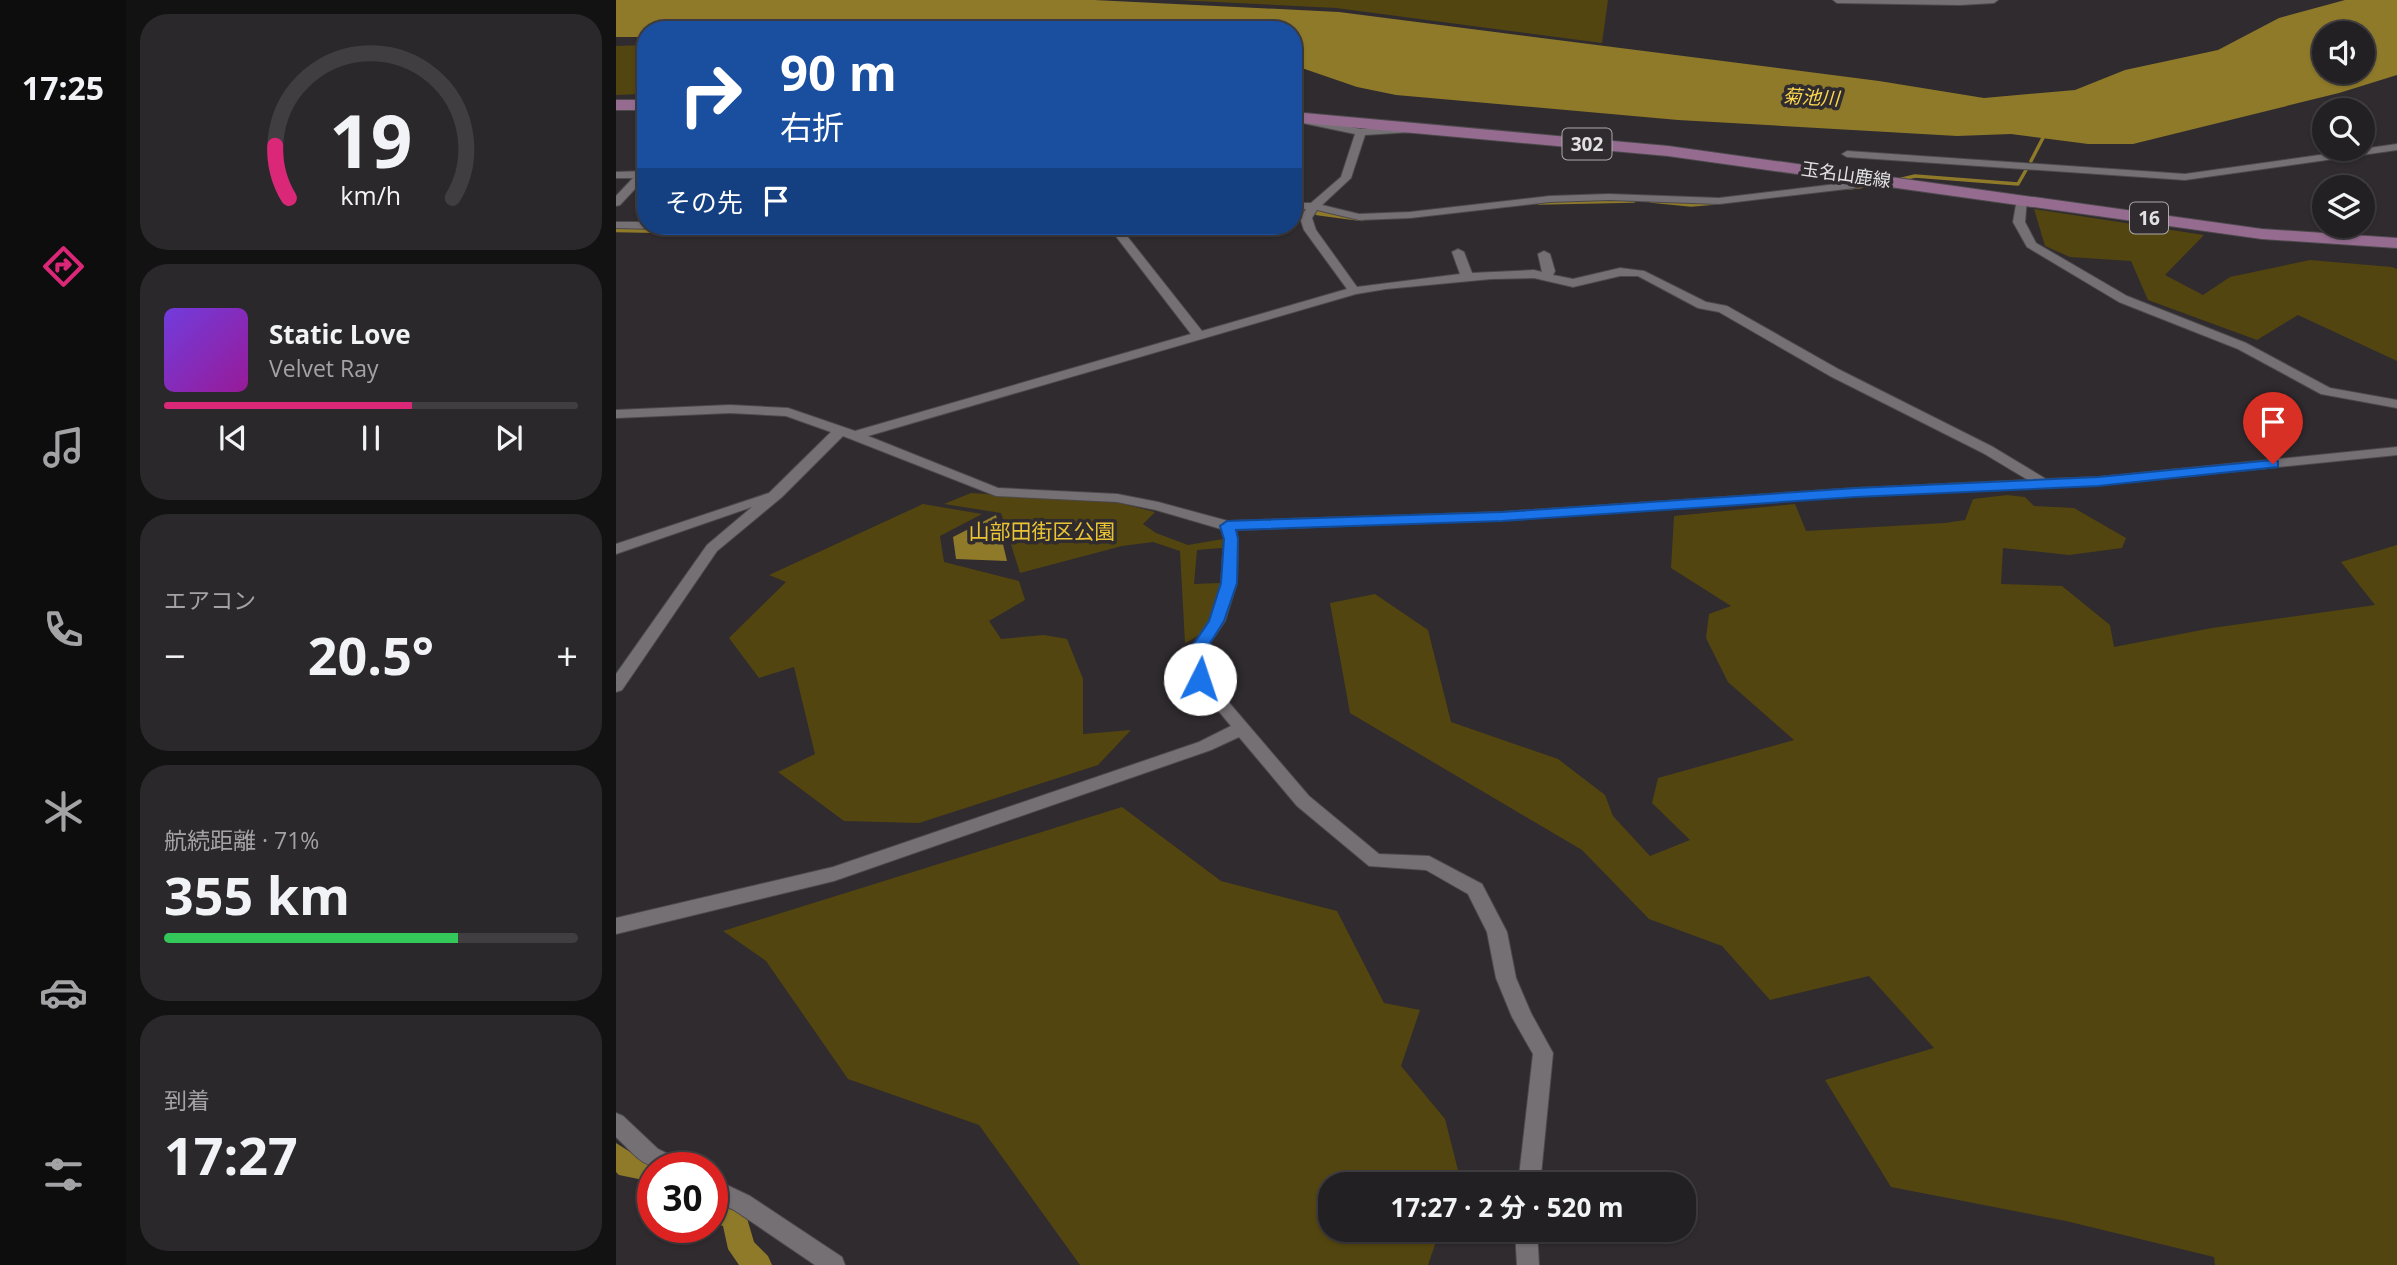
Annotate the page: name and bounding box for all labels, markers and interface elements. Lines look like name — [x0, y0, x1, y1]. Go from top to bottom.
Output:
map controls — [2312, 21, 2375, 238]
button: sound — [2312, 21, 2375, 84]
text: 90 m — [780, 39, 897, 105]
icon: right — [665, 49, 756, 140]
text: 17:25 — [22, 66, 104, 109]
water label: 菊池川 — [1782, 83, 1842, 112]
text: 19 — [329, 90, 413, 189]
button: search — [2312, 98, 2375, 161]
text: 右折 — [780, 105, 844, 148]
road number: 302 — [1562, 128, 1612, 160]
street label: 玉名山鹿線 — [1800, 156, 1892, 192]
button: layers — [2312, 175, 2375, 238]
text: km/h — [341, 178, 401, 212]
icon: arrive — [757, 182, 795, 220]
text: その先 — [665, 184, 743, 220]
road number: 16 — [2130, 202, 2168, 233]
icon: directions — [39, 242, 88, 291]
text: Static Love — [269, 316, 411, 352]
text: Velvet Ray — [269, 352, 379, 384]
pin — [2243, 392, 2303, 464]
icon: arrive — [2254, 403, 2292, 441]
icon: previous — [214, 419, 252, 457]
icon: pause — [352, 419, 390, 457]
icon: next — [490, 419, 528, 457]
icon: music — [39, 423, 88, 472]
park label: 山部田街区公園 — [969, 517, 1116, 545]
text: エアコン — [164, 584, 256, 616]
icon: phone — [39, 605, 88, 654]
text: 20.5° — [308, 619, 434, 690]
text: − — [164, 629, 186, 681]
text: + — [556, 629, 578, 681]
position arrow — [1163, 642, 1237, 716]
icon: climate — [39, 787, 88, 836]
text: 航続距離 · 71% — [164, 824, 319, 856]
text: 355 km — [164, 859, 350, 930]
icon: car — [39, 968, 88, 1017]
text: 到着 — [164, 1084, 210, 1116]
text: 17:27 — [164, 1119, 298, 1190]
icon: filters — [39, 1150, 88, 1199]
speed limit sign: 30 — [637, 1152, 728, 1243]
text: 17:27 · 2 分 · 520 m — [1390, 1189, 1624, 1225]

